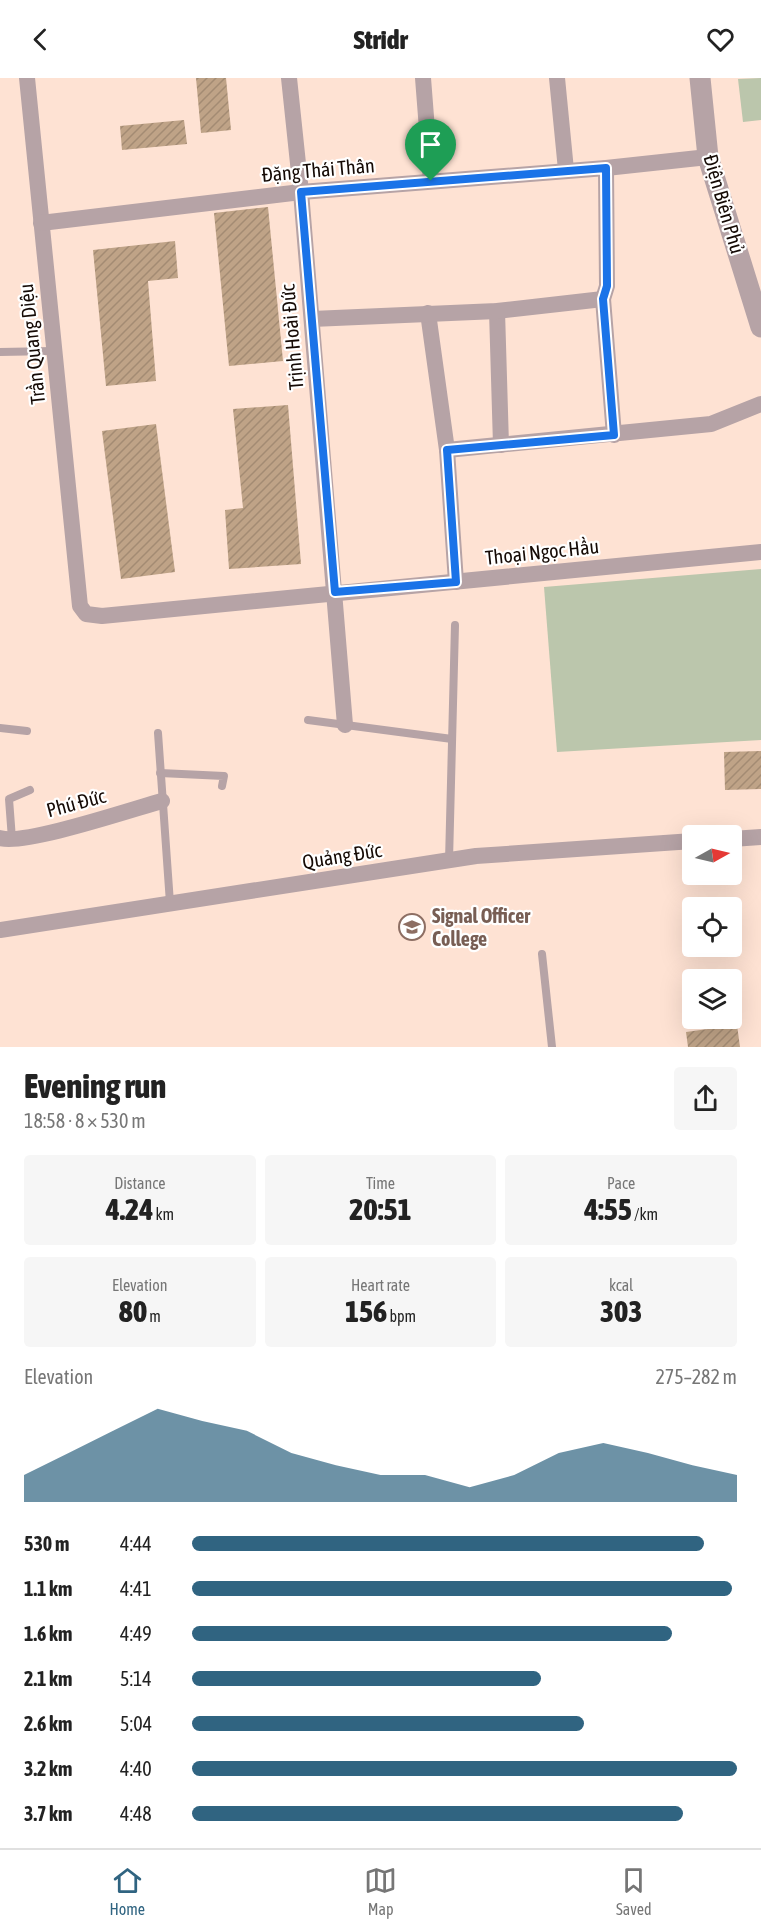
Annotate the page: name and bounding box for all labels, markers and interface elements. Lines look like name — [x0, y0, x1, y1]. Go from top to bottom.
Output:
icon: back — [24, 23, 57, 56]
icon: heart — [704, 23, 737, 56]
text: Stridr — [353, 24, 408, 55]
pin — [405, 119, 456, 181]
icon: arrive — [414, 128, 447, 161]
street label: Điện Biên Phủ — [699, 152, 750, 256]
street label: Đặng Thái Thân — [260, 153, 375, 186]
street label: Trần Quang Diệu — [14, 283, 49, 405]
street label: Trịnh Hoài Đức — [275, 283, 308, 391]
street label: Thoại Ngọc Hầu — [484, 534, 600, 569]
street label: Phú Đức — [44, 783, 108, 821]
north arrow — [682, 825, 742, 885]
map controls — [682, 825, 742, 1029]
street label: Quảng Đức — [301, 838, 384, 873]
button: locate — [682, 897, 742, 957]
place label: Signal Officer College — [432, 904, 531, 950]
school or university icon: Signal Officer College — [397, 912, 427, 942]
button: layers — [682, 969, 742, 1029]
text: Evening run — [24, 1067, 166, 1105]
button: share — [674, 1067, 737, 1130]
text: 18:58 · 8 × 530 m — [24, 1109, 146, 1132]
text: Distance — [114, 1174, 165, 1192]
text: Time — [366, 1174, 395, 1192]
text: Pace — [607, 1174, 635, 1192]
text: 4.24 — [106, 1192, 153, 1226]
text: 20:51 — [349, 1192, 412, 1226]
text: 4:55 — [584, 1192, 632, 1226]
text: km — [153, 1205, 174, 1223]
text: /km — [632, 1205, 658, 1223]
text: Elevation — [112, 1276, 168, 1294]
text: Heart rate — [351, 1276, 410, 1294]
text: kcal — [609, 1276, 633, 1294]
text: 80 — [119, 1294, 147, 1328]
text: 156 — [345, 1294, 387, 1328]
text: 303 — [600, 1294, 642, 1328]
text: m — [147, 1307, 161, 1325]
text: bpm — [387, 1307, 416, 1325]
text: Elevation — [24, 1365, 93, 1388]
text: 275–282 m — [655, 1365, 737, 1388]
text: 530 m — [24, 1532, 69, 1555]
text: 4:44 — [120, 1532, 152, 1555]
text: 1.1 km — [24, 1577, 72, 1600]
text: 4:41 — [120, 1577, 152, 1600]
text: 1.6 km — [24, 1622, 72, 1645]
text: 4:49 — [120, 1622, 152, 1645]
text: 2.1 km — [24, 1667, 72, 1690]
text: 5:14 — [120, 1667, 152, 1690]
text: 2.6 km — [24, 1712, 72, 1735]
text: 5:04 — [120, 1712, 152, 1735]
text: 3.2 km — [24, 1757, 72, 1780]
text: 4:40 — [120, 1757, 152, 1780]
text: 3.7 km — [24, 1802, 72, 1825]
text: 4:48 — [120, 1802, 152, 1825]
tab: Home — [110, 1864, 145, 1918]
tab: Map — [364, 1864, 397, 1918]
tab: Saved — [616, 1864, 651, 1918]

